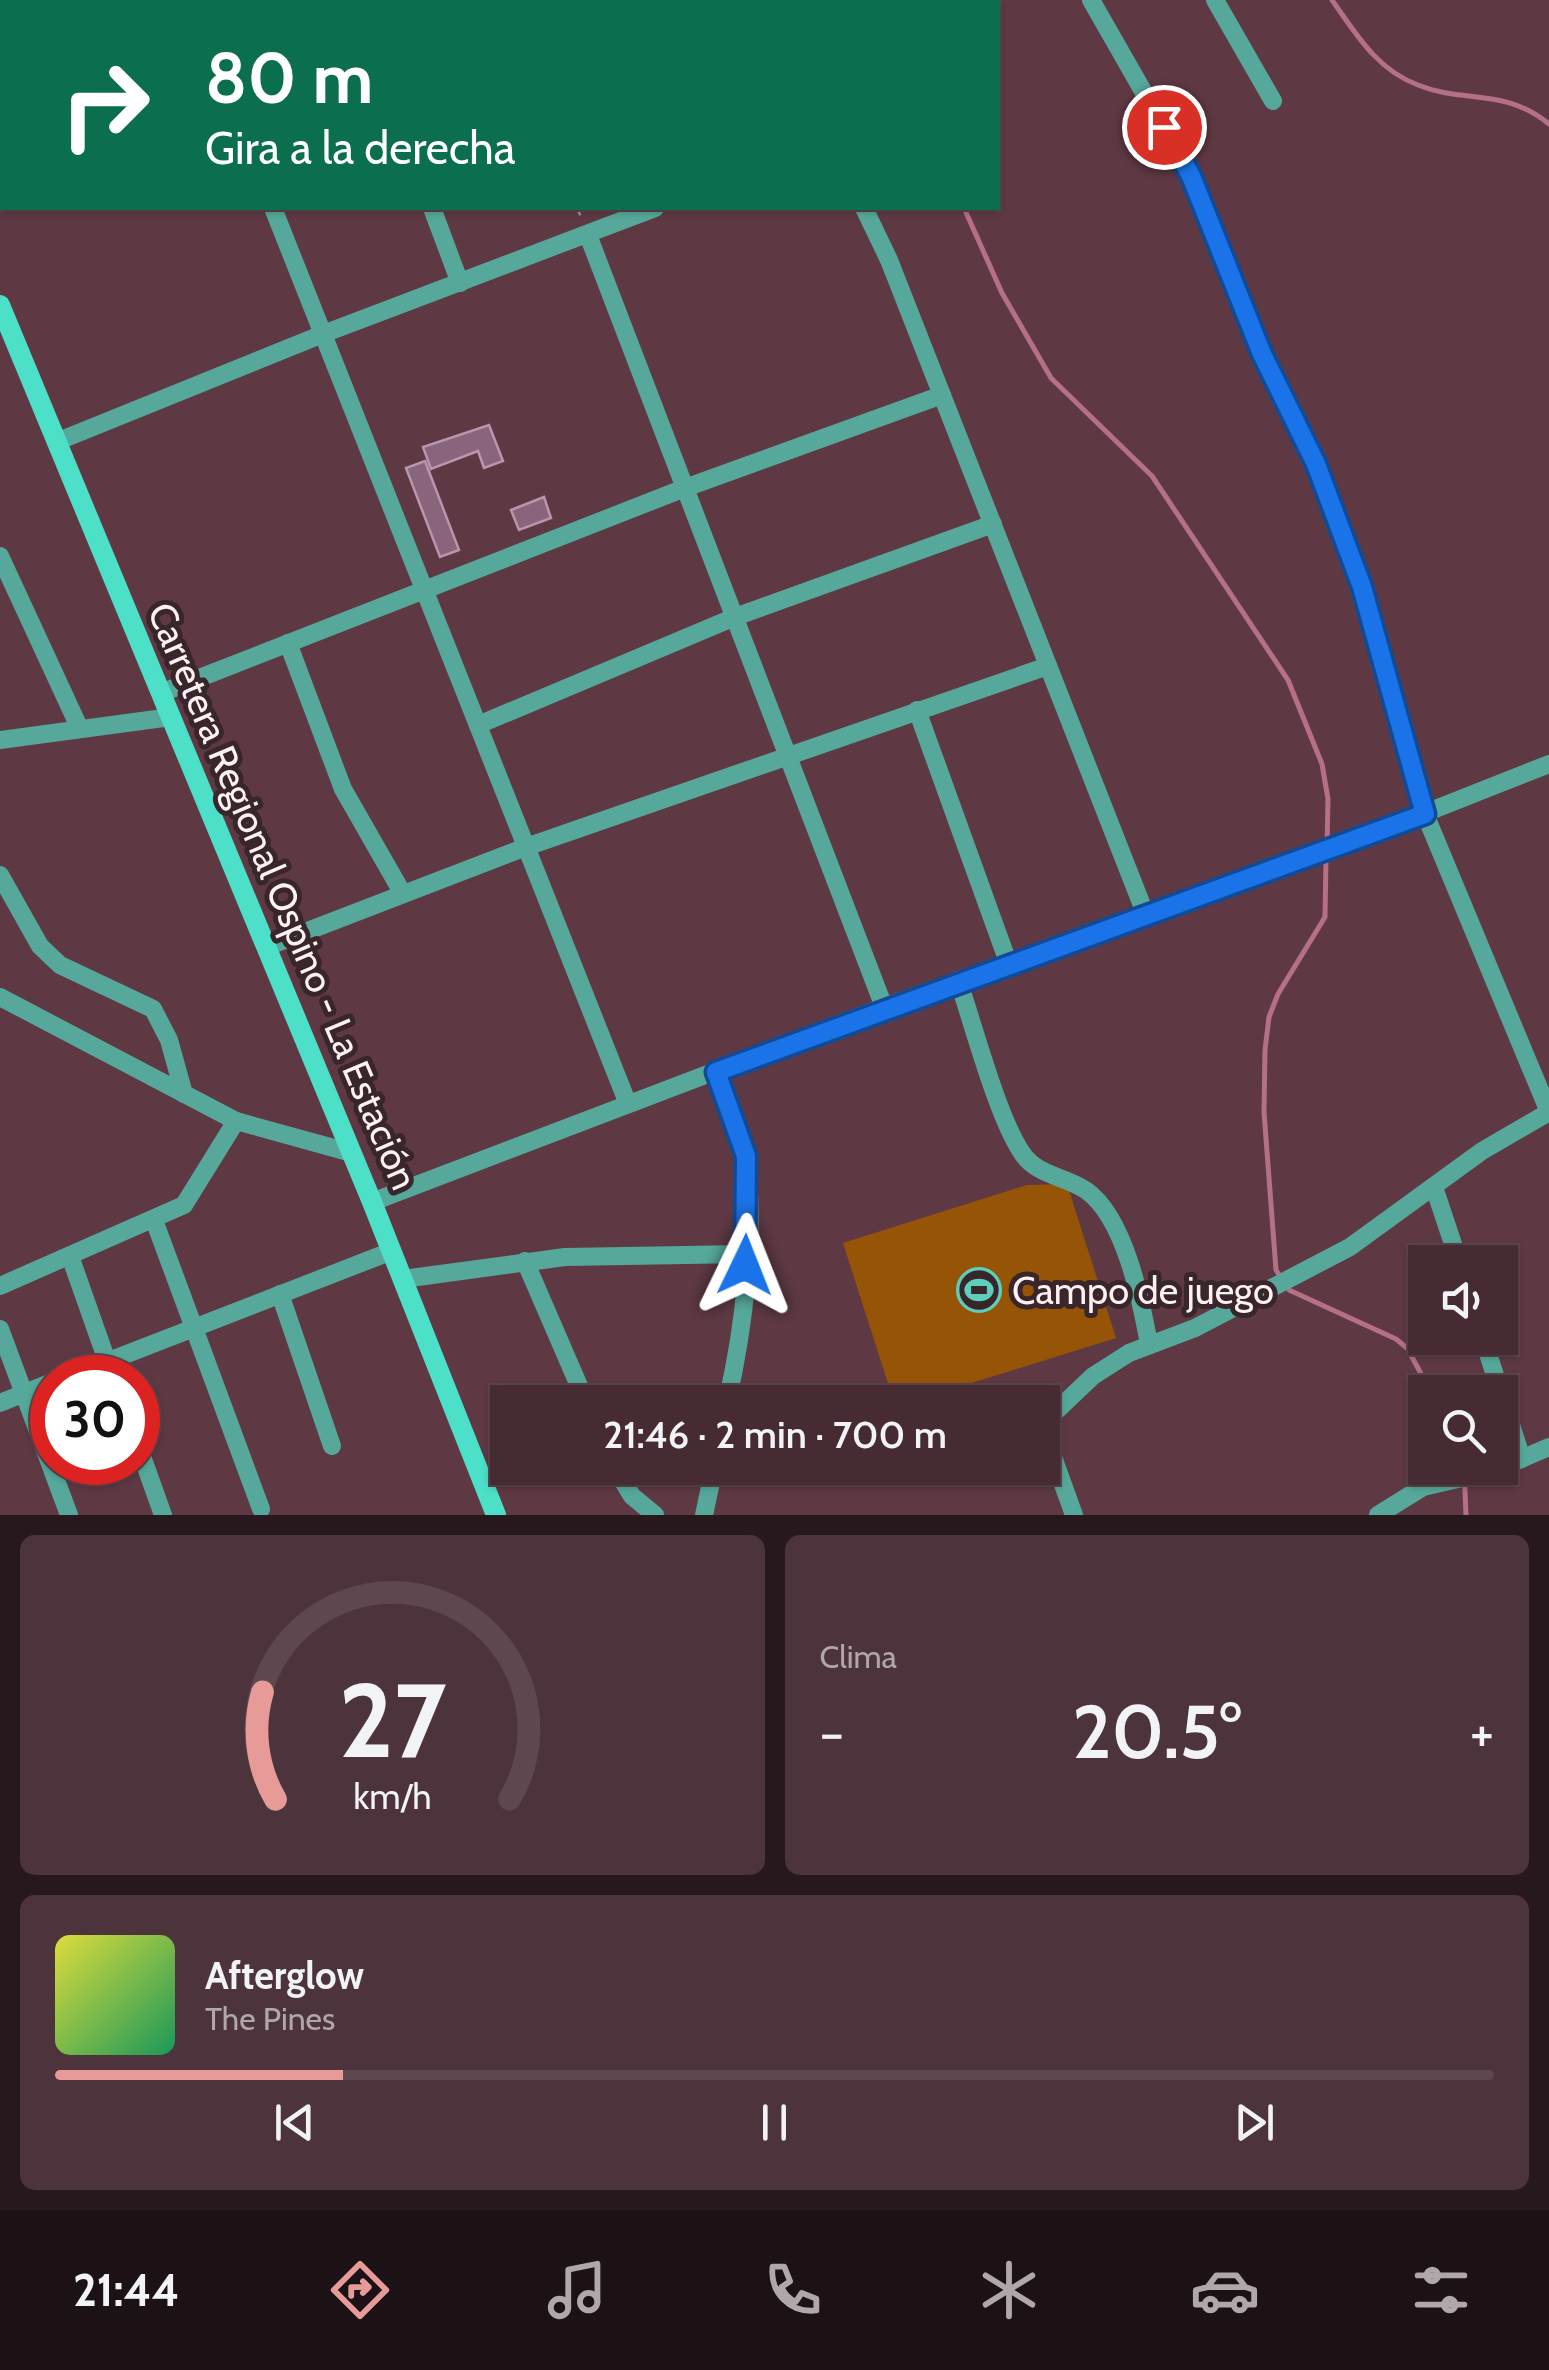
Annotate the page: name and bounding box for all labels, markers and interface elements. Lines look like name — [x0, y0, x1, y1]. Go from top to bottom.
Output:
text: 80 m — [205, 35, 373, 121]
icon: right — [40, 40, 170, 170]
pin — [1122, 85, 1207, 170]
icon: arrive — [1137, 100, 1192, 155]
text: Gira a la derecha — [205, 121, 515, 175]
street label: Carretera Regional Ospino - La Estación — [138, 596, 428, 1196]
position arrow — [693, 1213, 797, 1317]
map controls — [1408, 1245, 1518, 1485]
button: sound — [1408, 1245, 1518, 1355]
sports icon: Campo de juego — [956, 1267, 1002, 1313]
place label: Campo de juego — [1012, 1267, 1274, 1314]
speed limit sign: 30 — [30, 1355, 160, 1485]
button: search — [1408, 1375, 1518, 1485]
text: 21:46 · 2 min · 700 m — [603, 1411, 947, 1458]
text: Clima — [820, 1637, 897, 1676]
text: 27 — [338, 1657, 446, 1783]
text: 20.5° — [1072, 1686, 1242, 1777]
text: − — [820, 1699, 844, 1766]
text: + — [1470, 1699, 1494, 1766]
text: km/h — [353, 1775, 431, 1818]
text: Afterglow — [205, 1952, 364, 1999]
text: The Pines — [205, 1999, 335, 2038]
icon: previous — [267, 2095, 322, 2150]
icon: pause — [747, 2095, 802, 2150]
icon: next — [1227, 2095, 1282, 2150]
icon: directions — [325, 2255, 395, 2325]
icon: music — [542, 2255, 612, 2325]
icon: phone — [758, 2255, 828, 2325]
icon: climate — [974, 2255, 1044, 2325]
icon: car — [1190, 2255, 1260, 2325]
icon: filters — [1406, 2255, 1476, 2325]
text: 21:44 — [73, 2263, 179, 2317]

